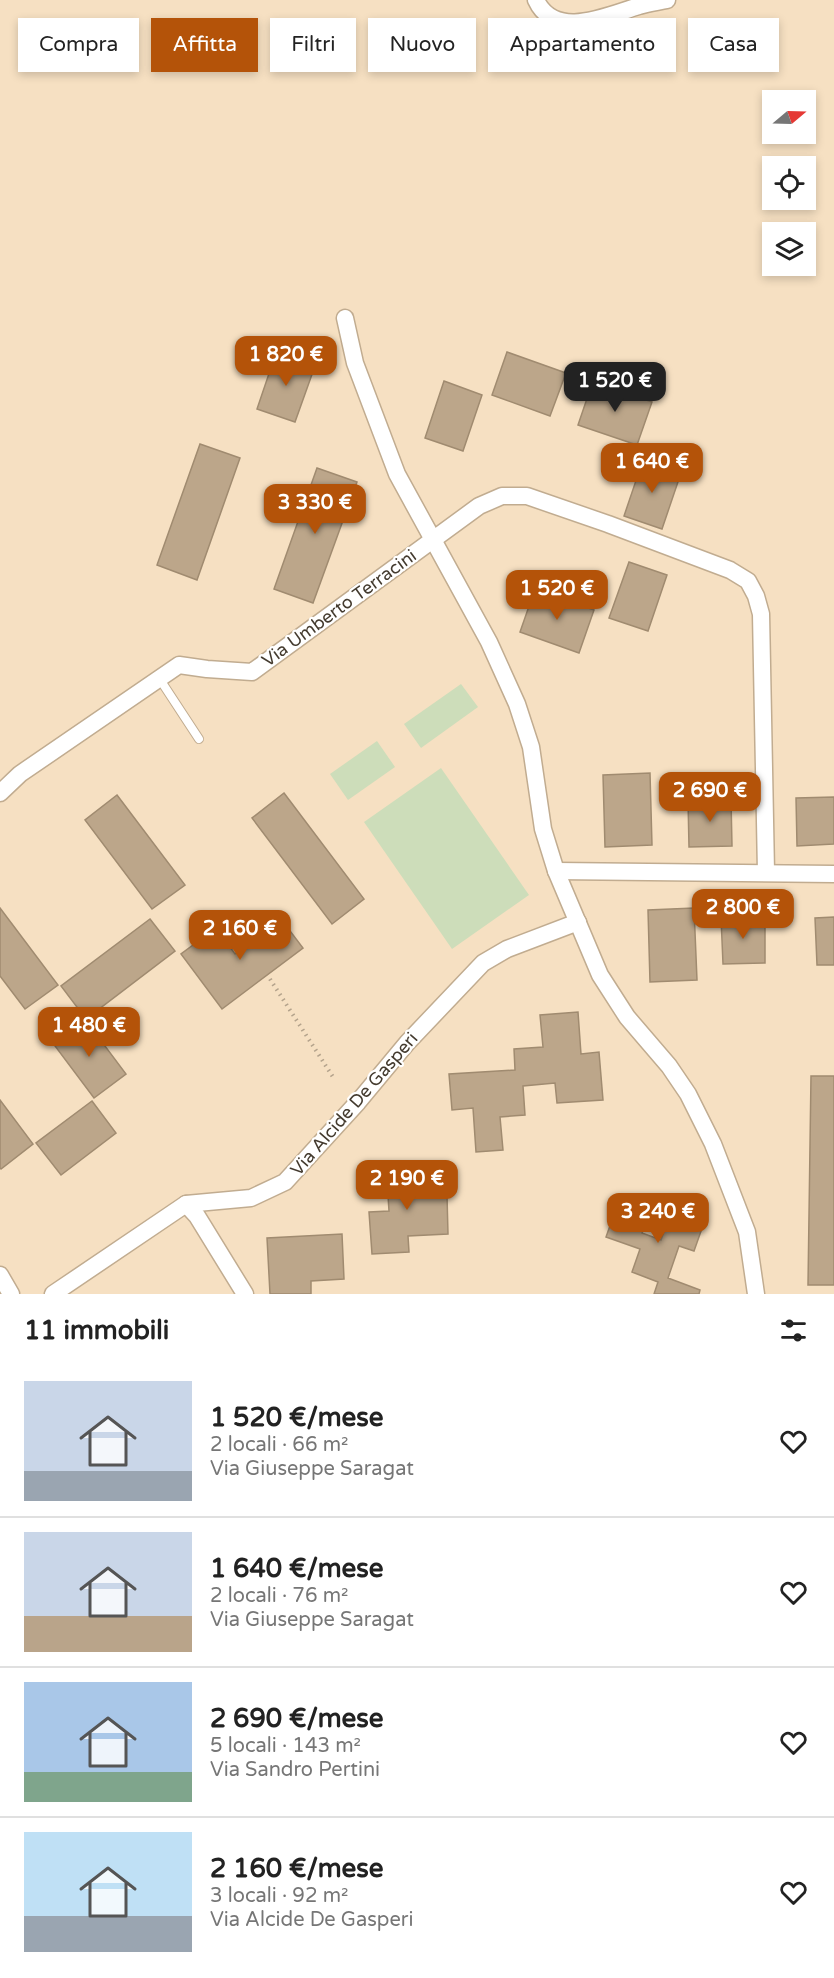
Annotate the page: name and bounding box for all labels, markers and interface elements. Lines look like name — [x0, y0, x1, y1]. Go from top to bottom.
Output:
chip: Compra — [18, 18, 139, 72]
chip: Affitta — [151, 18, 258, 72]
chip: Filtri — [270, 18, 356, 72]
chip: Nuovo — [368, 18, 476, 72]
chip: Appartamento — [488, 18, 676, 72]
chip: Casa — [688, 18, 779, 72]
north arrow — [762, 90, 816, 144]
map controls — [762, 90, 816, 276]
button: locate — [762, 156, 816, 210]
button: layers — [762, 222, 816, 276]
pin: 1 820 € — [231, 336, 341, 387]
text: 1 820 € — [249, 343, 323, 367]
pin: 1 520 € — [560, 362, 670, 413]
text: 1 520 € — [578, 369, 652, 393]
pin: 1 640 € — [597, 443, 707, 494]
text: 1 640 € — [615, 450, 689, 474]
pin: 3 330 € — [260, 484, 370, 535]
text: 3 330 € — [278, 491, 352, 515]
street label: Via Umberto Terracini — [257, 545, 421, 671]
pin: 1 520 € — [502, 570, 612, 621]
text: 1 520 € — [520, 577, 594, 601]
pin: 2 690 € — [655, 772, 765, 823]
text: 2 690 € — [673, 779, 747, 803]
pin: 2 800 € — [688, 889, 798, 940]
text: 2 800 € — [706, 896, 780, 920]
pin: 2 160 € — [185, 910, 295, 961]
text: 2 160 € — [203, 917, 277, 941]
pin: 1 480 € — [34, 1007, 144, 1058]
text: 1 480 € — [52, 1014, 126, 1038]
street label: Via Alcide De Gasperi — [286, 1028, 422, 1180]
pin: 2 190 € — [352, 1160, 462, 1211]
text: 2 190 € — [370, 1167, 444, 1191]
pin: 3 240 € — [603, 1193, 713, 1244]
text: 3 240 € — [621, 1200, 695, 1224]
icon: filters — [777, 1314, 810, 1347]
text: 11 immobili — [24, 1315, 169, 1346]
text: 1 520 €/mese — [210, 1402, 383, 1433]
icon: home — [72, 1405, 144, 1477]
icon: heart — [777, 1425, 810, 1458]
text: 2 locali · 66 m² — [210, 1433, 348, 1457]
text: Via Giuseppe Saragat — [210, 1457, 414, 1481]
text: 1 640 €/mese — [210, 1553, 383, 1584]
icon: home — [72, 1556, 144, 1628]
icon: heart — [777, 1576, 810, 1609]
text: 2 locali · 76 m² — [210, 1584, 348, 1608]
text: Via Giuseppe Saragat — [210, 1608, 414, 1632]
text: 2 690 €/mese — [210, 1703, 383, 1734]
icon: home — [72, 1706, 144, 1778]
icon: heart — [777, 1726, 810, 1759]
text: 5 locali · 143 m² — [210, 1734, 361, 1758]
text: Via Sandro Pertini — [210, 1758, 380, 1782]
text: 2 160 €/mese — [210, 1853, 383, 1884]
icon: home — [72, 1856, 144, 1928]
icon: heart — [777, 1876, 810, 1909]
text: 3 locali · 92 m² — [210, 1884, 348, 1908]
text: Via Alcide De Gasperi — [210, 1908, 413, 1932]

